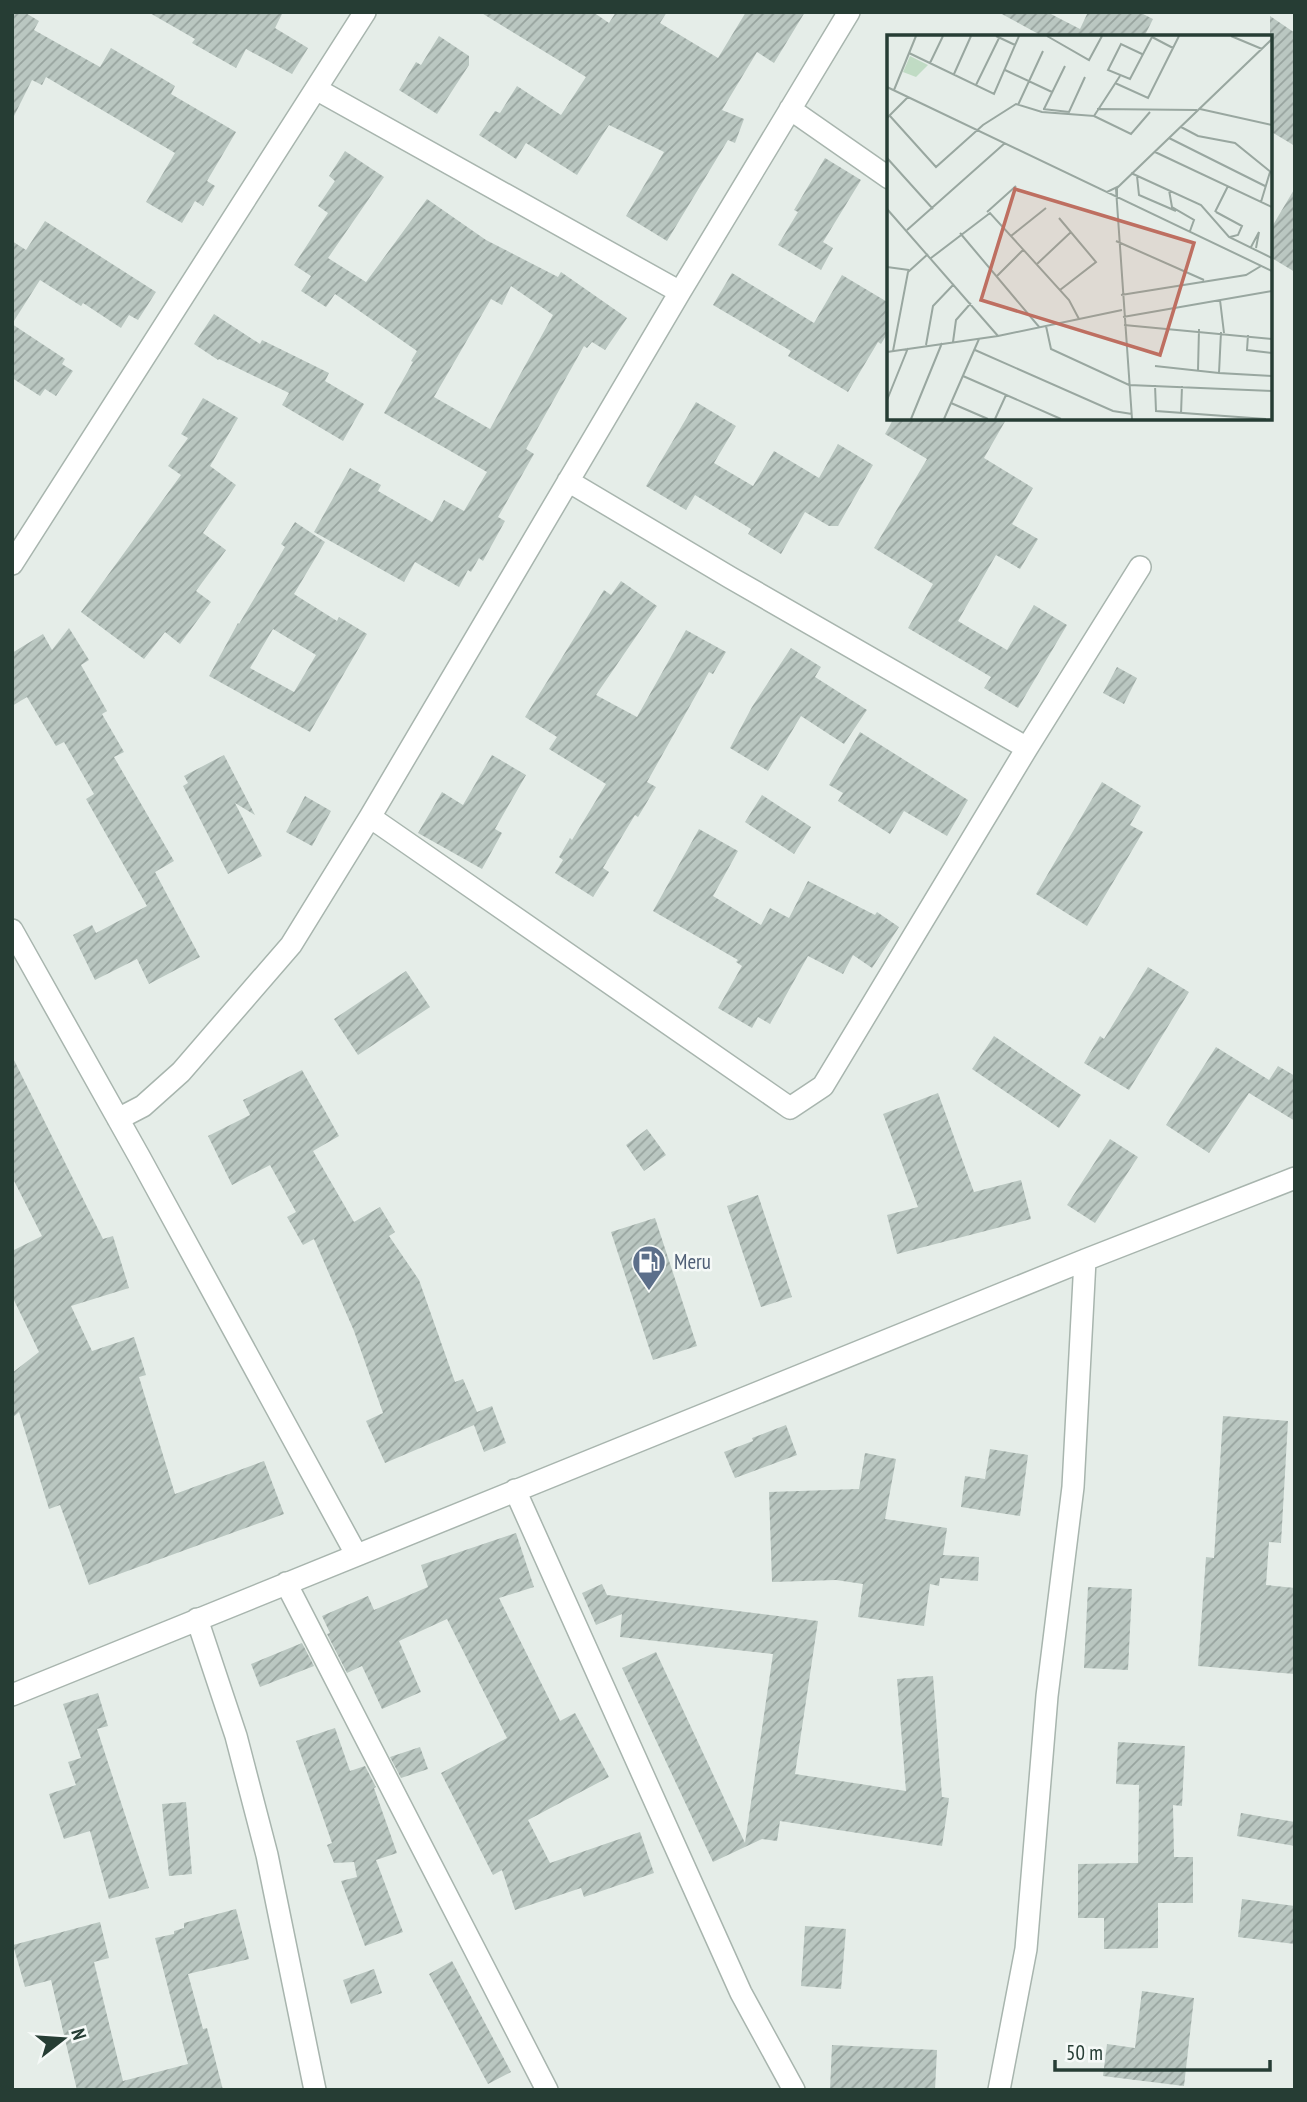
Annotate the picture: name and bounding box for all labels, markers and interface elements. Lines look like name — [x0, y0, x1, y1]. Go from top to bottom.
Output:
inset map — [887, 35, 1272, 420]
fuel station icon: Meru — [630, 1243, 668, 1292]
place label: Meru — [674, 1248, 711, 1275]
north arrow — [28, 2004, 98, 2074]
text: N — [66, 2026, 92, 2042]
scale bar — [1055, 2028, 1270, 2072]
text: 50 m — [1066, 2039, 1103, 2066]

